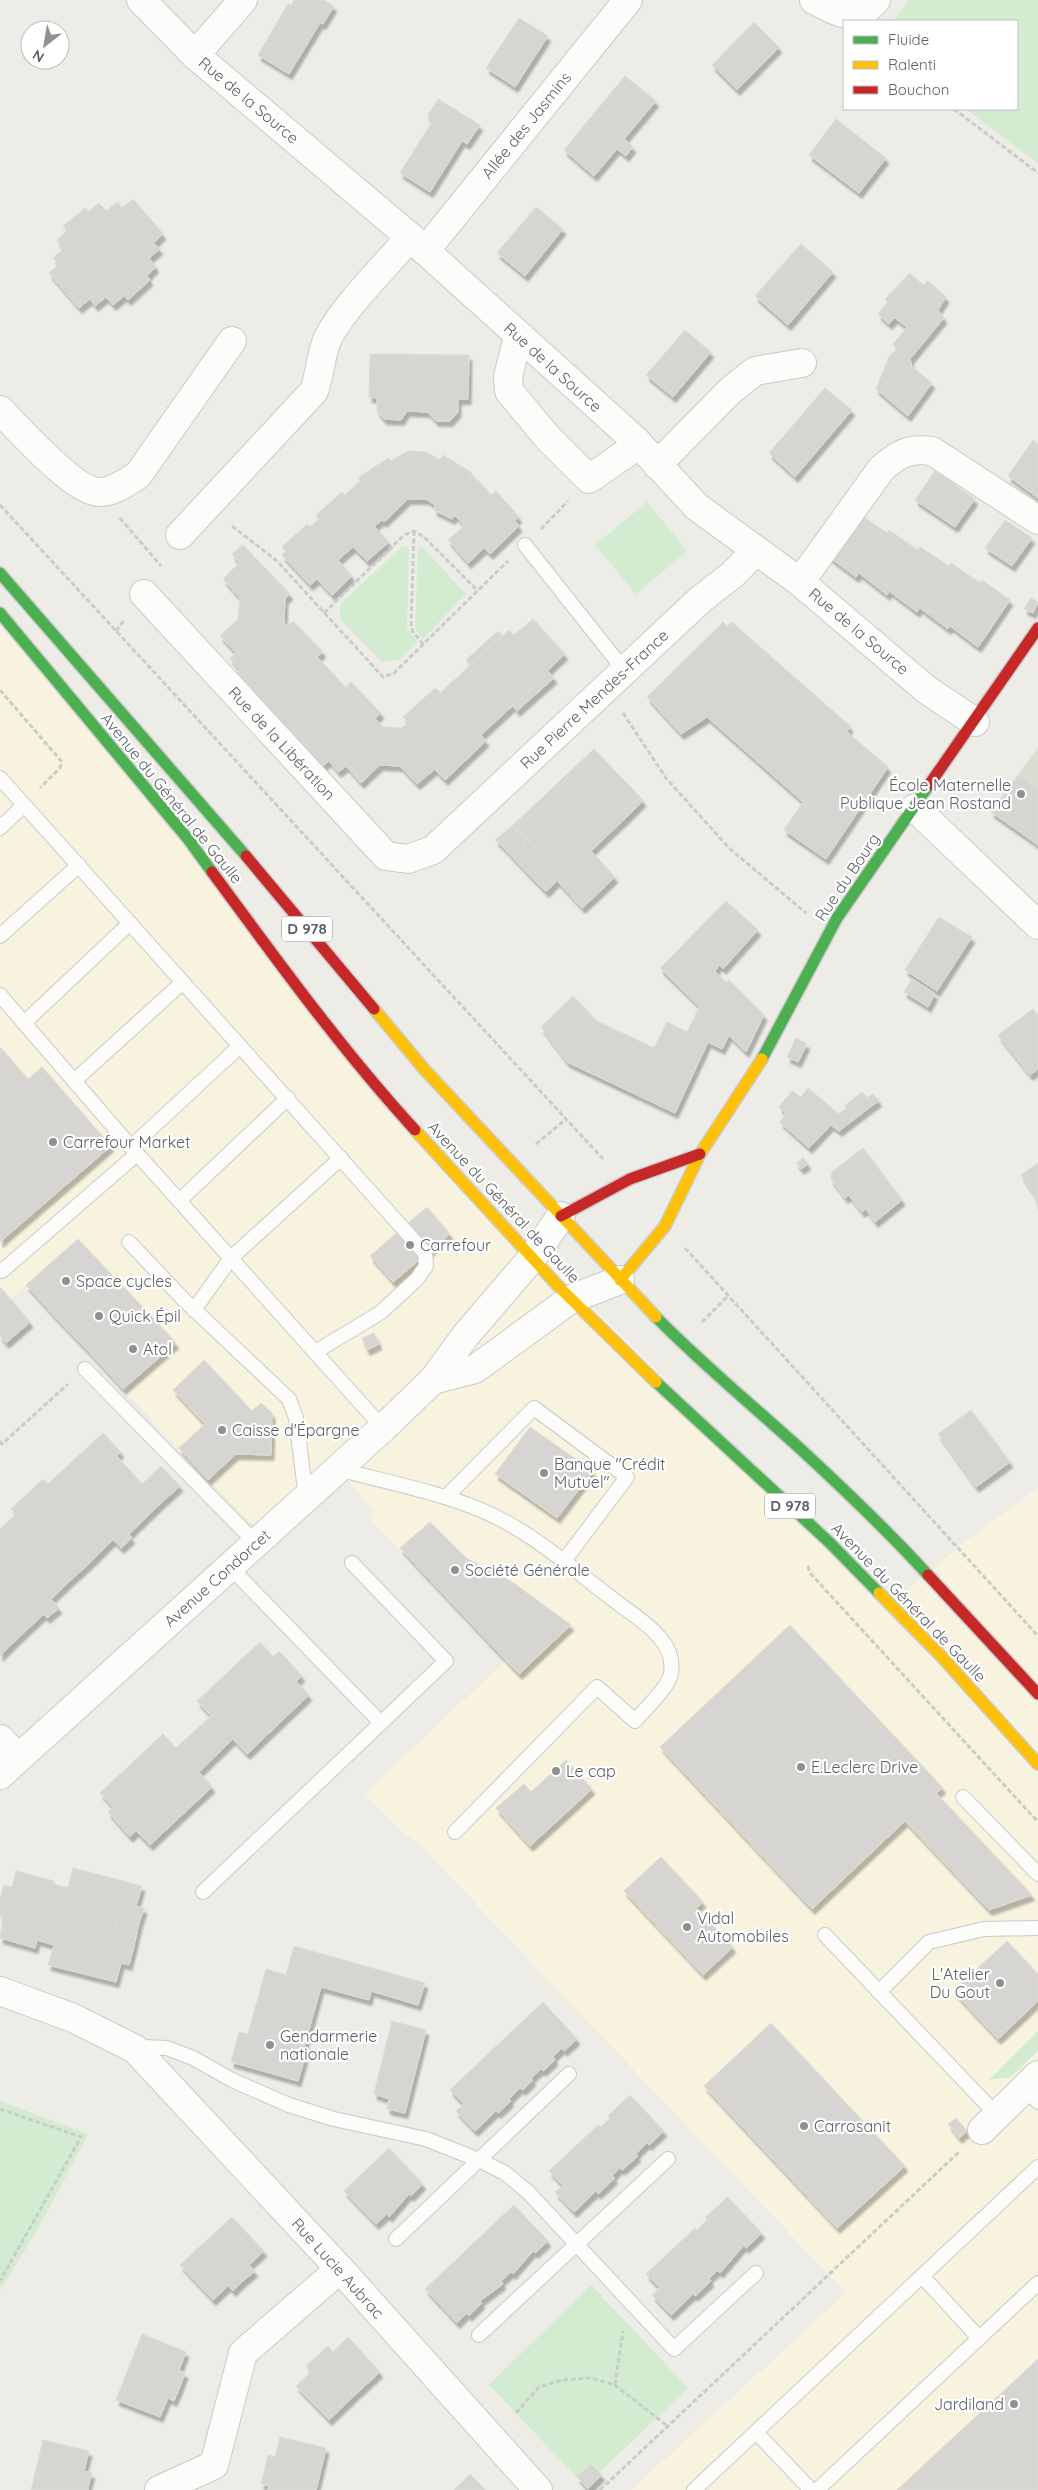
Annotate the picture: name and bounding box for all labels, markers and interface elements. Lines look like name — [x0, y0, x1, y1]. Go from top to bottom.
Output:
north arrow — [20, 20, 70, 70]
legend — [843, 20, 1018, 110]
text: Fluide — [888, 30, 929, 49]
text: N — [29, 46, 47, 67]
street label: Rue de la Source — [195, 52, 303, 148]
text: Ralenti — [888, 55, 936, 74]
street label: Allée des Jasmins — [477, 68, 575, 182]
text: Bouchon — [888, 80, 949, 99]
street label: Rue de la Source — [500, 318, 606, 416]
street label: Rue de la Source — [805, 583, 913, 679]
street label: Rue Pierre Mendes-France — [516, 625, 672, 773]
street label: Rue de la Libération — [224, 682, 340, 804]
street label: Avenue du Général de Gaulle — [97, 709, 247, 887]
place label: École Maternelle Publique Jean Rostand — [840, 775, 1011, 813]
marker: École Maternelle Publique Jean Rostand — [1015, 788, 1027, 800]
street label: Rue du Bourg — [810, 829, 884, 925]
road number: D 978 — [282, 916, 332, 942]
street label: Avenue du Général de Gaulle — [424, 1117, 584, 1287]
place label: Carrefour Market — [63, 1132, 190, 1152]
marker: Carrefour Market — [47, 1136, 59, 1148]
place label: Carrefour — [420, 1235, 491, 1255]
marker: Carrefour — [404, 1239, 416, 1251]
place label: Space cycles — [76, 1271, 172, 1291]
marker: Space cycles — [60, 1275, 72, 1287]
place label: Quick Épil — [109, 1306, 181, 1326]
marker: Quick Épil — [93, 1310, 105, 1322]
place label: Atol — [143, 1339, 172, 1359]
marker: Atol — [127, 1343, 139, 1355]
place label: Caisse d'Épargne — [232, 1420, 359, 1440]
marker: Caisse d'Épargne — [216, 1424, 228, 1436]
place label: Banque "Crédit Mutuel" — [554, 1454, 666, 1492]
marker: Banque "Crédit Mutuel" — [538, 1467, 550, 1479]
road number: D 978 — [765, 1494, 815, 1518]
street label: Avenue du Général de Gaulle — [827, 1518, 991, 1686]
street label: Avenue Condorcet — [160, 1525, 274, 1631]
place label: Société Générale — [465, 1560, 590, 1580]
marker: Société Générale — [449, 1564, 461, 1576]
place label: E.Leclerc Drive — [811, 1757, 918, 1777]
place label: Le cap — [566, 1761, 616, 1781]
marker: E.Leclerc Drive — [795, 1761, 807, 1773]
marker: Le cap — [550, 1765, 562, 1777]
place label: Vidal Automobiles — [697, 1908, 789, 1946]
marker: Vidal Automobiles — [681, 1921, 693, 1933]
place label: L'Atelier Du Gout — [930, 1964, 990, 2002]
marker: L'Atelier Du Gout — [994, 1977, 1006, 1989]
place label: Gendarmerie nationale — [280, 2026, 377, 2064]
marker: Gendarmerie nationale — [264, 2039, 276, 2051]
place label: Carrosanit — [814, 2116, 891, 2136]
marker: Carrosanit — [798, 2120, 810, 2132]
street label: Rue Lucie Aubrac — [287, 2213, 389, 2323]
place label: Jardiland — [934, 2394, 1004, 2414]
marker: Jardiland — [1008, 2398, 1020, 2410]

